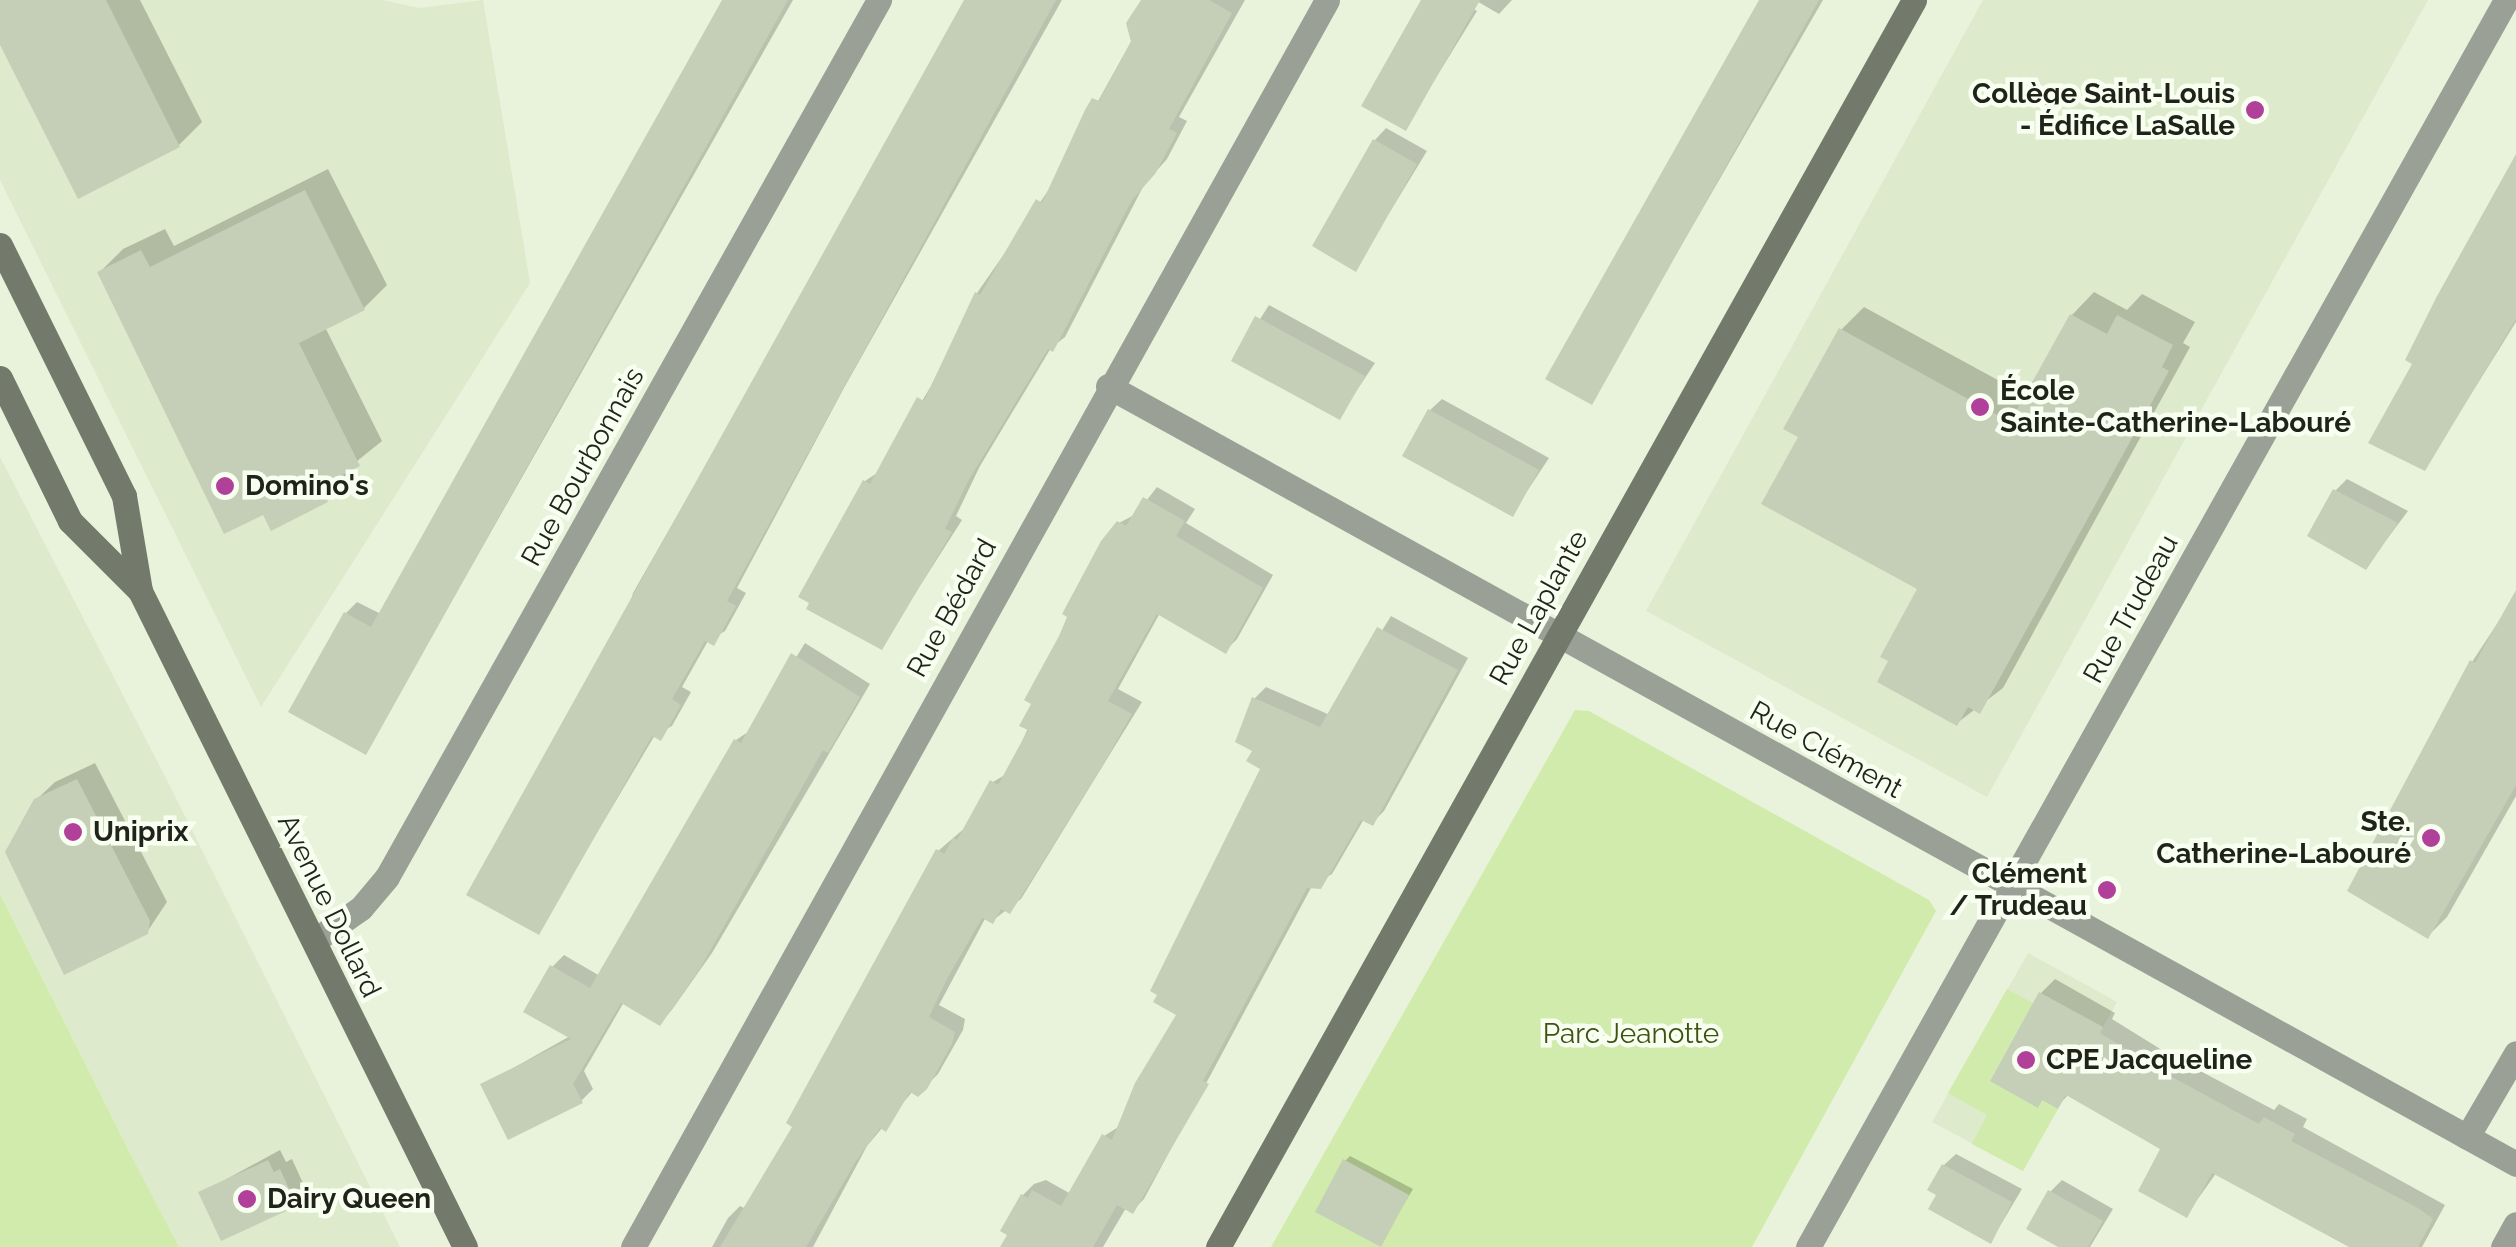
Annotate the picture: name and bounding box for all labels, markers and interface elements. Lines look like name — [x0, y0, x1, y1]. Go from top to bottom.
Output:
place label: Collège Saint-Louis - Édifice LaSalle — [1972, 77, 2235, 143]
marker: Collège Saint-Louis - Édifice LaSalle — [2244, 99, 2266, 121]
street label: Rue Bourbonnais — [515, 362, 651, 572]
place label: École Sainte-Catherine-Labouré — [2000, 374, 2351, 440]
marker: École Sainte-Catherine-Labouré — [1969, 396, 1991, 418]
place label: Domino's — [245, 469, 369, 503]
marker: Domino's — [214, 475, 236, 497]
street label: Rue Laplante — [1483, 525, 1595, 691]
street label: Rue Trudeau — [2076, 529, 2186, 689]
street label: Rue Bédard — [900, 533, 1004, 683]
street label: Rue Clément — [1744, 694, 1908, 806]
place label: Ste. Catherine-Labouré — [2156, 805, 2411, 871]
street label: Avenue Dollard — [270, 809, 388, 1003]
place label: Uniprix — [93, 815, 188, 849]
marker: Uniprix — [62, 821, 84, 843]
marker: Ste. Catherine-Labouré — [2420, 827, 2442, 849]
place label: Clément / Trudeau — [1948, 857, 2087, 923]
marker: Clément / Trudeau — [2096, 879, 2118, 901]
park label: Parc Jeanotte — [1542, 1017, 1720, 1051]
place label: CPE Jacqueline — [2046, 1043, 2253, 1077]
marker: CPE Jacqueline — [2015, 1049, 2037, 1071]
place label: Dairy Queen — [267, 1182, 432, 1216]
marker: Dairy Queen — [236, 1188, 258, 1210]

